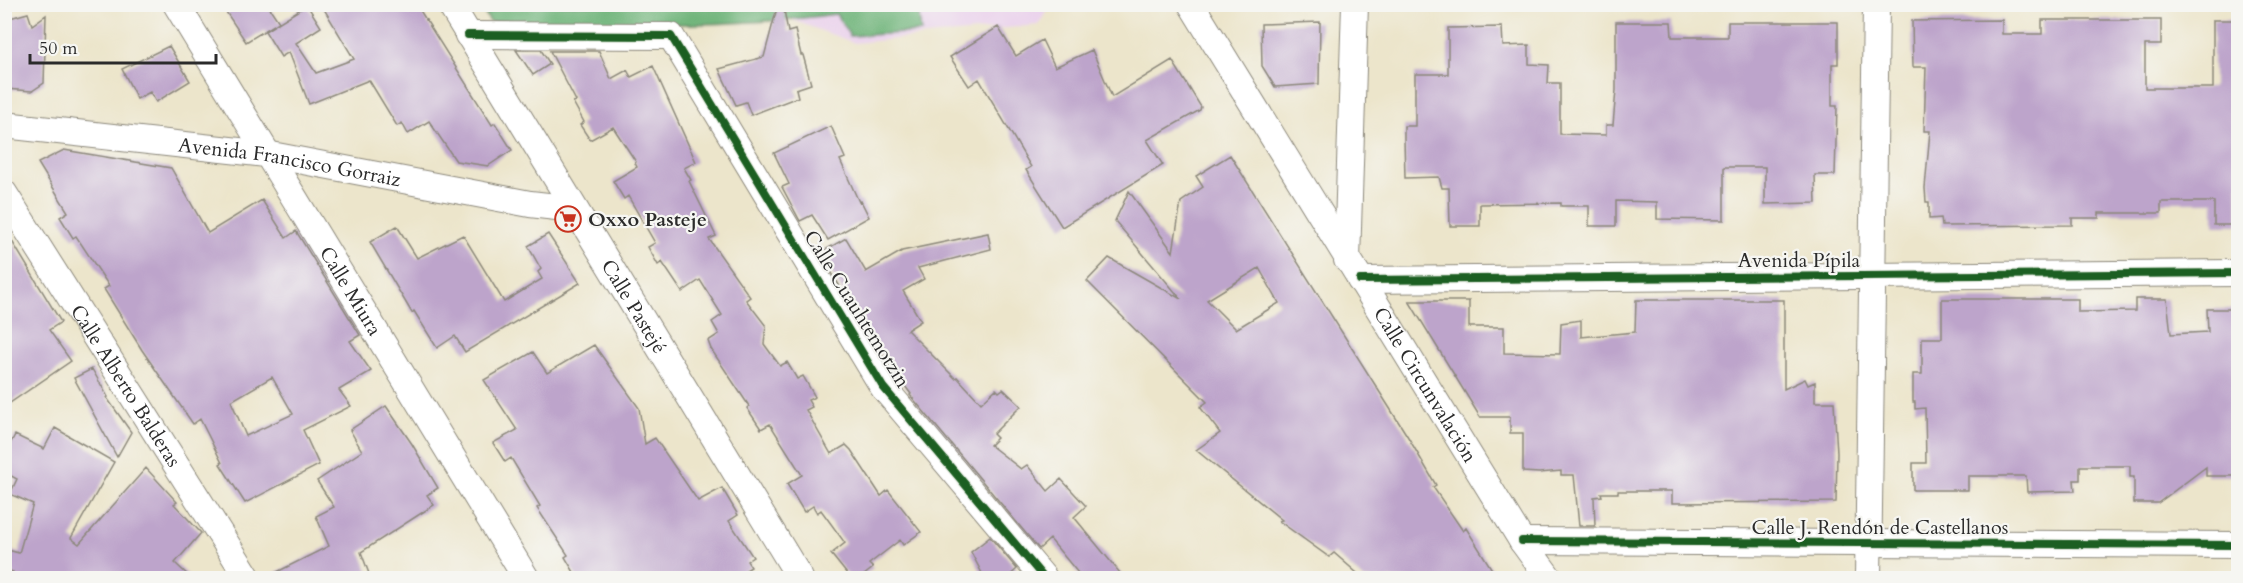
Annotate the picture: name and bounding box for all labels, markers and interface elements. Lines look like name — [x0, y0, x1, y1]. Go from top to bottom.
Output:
scale bar — [30, 27, 216, 65]
text: 50 m — [39, 36, 78, 61]
street label: Avenida Francisco Gorraiz — [177, 131, 403, 193]
supermarket icon: Oxxo Pasteje — [553, 204, 583, 234]
place label: Oxxo Pasteje — [588, 206, 707, 233]
street label: Calle Cuauhtemotzin — [798, 225, 917, 393]
street label: Calle Miura — [313, 241, 389, 341]
street label: Avenida Pípila — [1738, 247, 1861, 274]
street label: Calle Pastejé — [595, 254, 673, 359]
street label: Calle Alberto Balderas — [65, 299, 188, 472]
street label: Calle Circunvalación — [1367, 302, 1484, 468]
street label: Calle J. Rendón de Castellanos — [1751, 514, 2009, 541]

